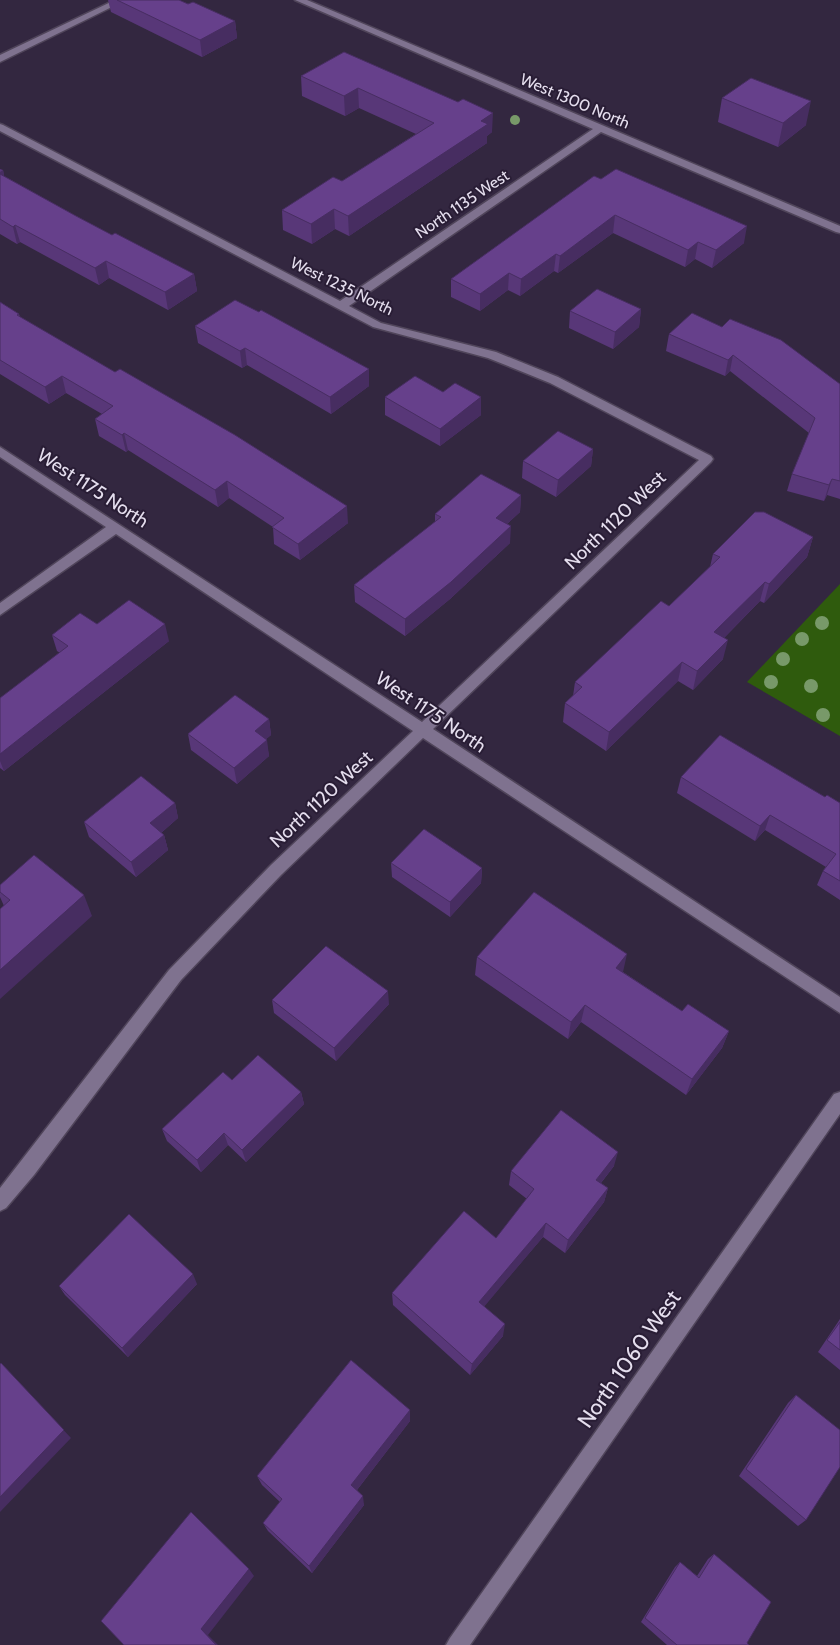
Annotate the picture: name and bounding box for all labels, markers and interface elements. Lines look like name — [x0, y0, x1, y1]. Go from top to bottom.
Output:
street label: West 1300 North — [517, 69, 633, 133]
street label: North 1135 West — [412, 165, 513, 242]
street label: West 1235 North — [288, 253, 396, 319]
street label: West 1175 North — [33, 443, 153, 533]
street label: North 1120 West — [560, 466, 671, 574]
street label: West 1175 North — [371, 667, 491, 757]
street label: North 1120 West — [265, 745, 377, 852]
street label: North 1060 West — [572, 1285, 687, 1433]

